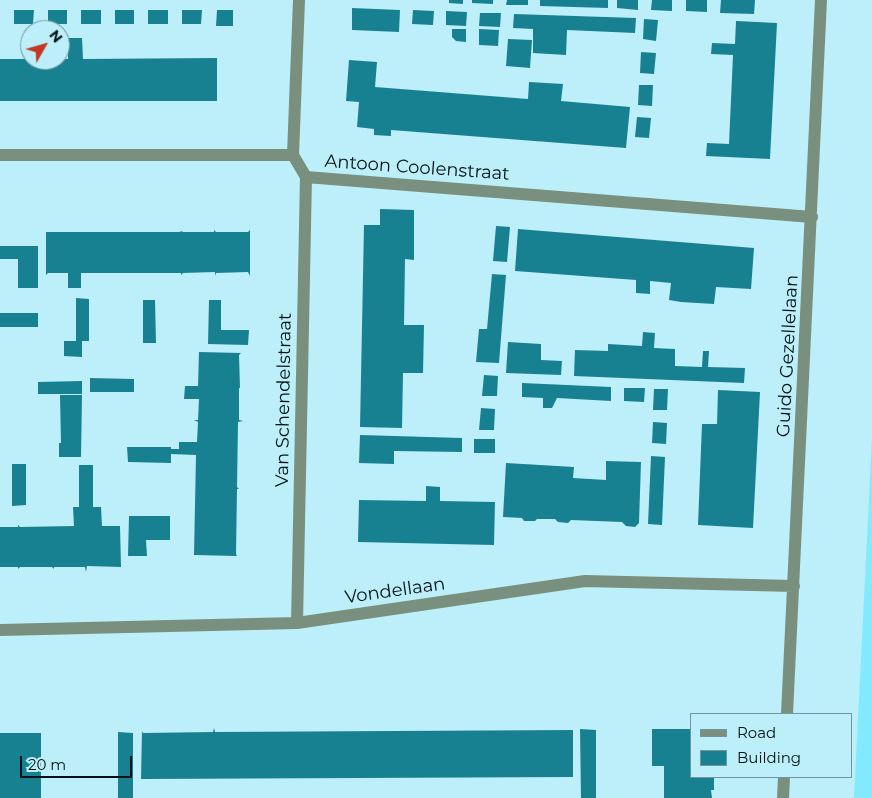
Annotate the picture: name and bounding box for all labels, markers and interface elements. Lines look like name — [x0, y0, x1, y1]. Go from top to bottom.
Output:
north arrow — [20, 20, 70, 70]
text: N — [45, 26, 67, 46]
street label: Antoon Coolenstraat — [324, 151, 510, 185]
street label: Guido Gezellelaan — [773, 274, 803, 438]
street label: Van Schendelstraat — [272, 313, 296, 487]
street label: Vondellaan — [343, 573, 447, 609]
legend — [690, 713, 852, 778]
text: Road — [737, 723, 776, 742]
scale bar — [22, 746, 135, 778]
text: Building — [737, 748, 801, 767]
text: 20 m — [28, 755, 66, 774]

